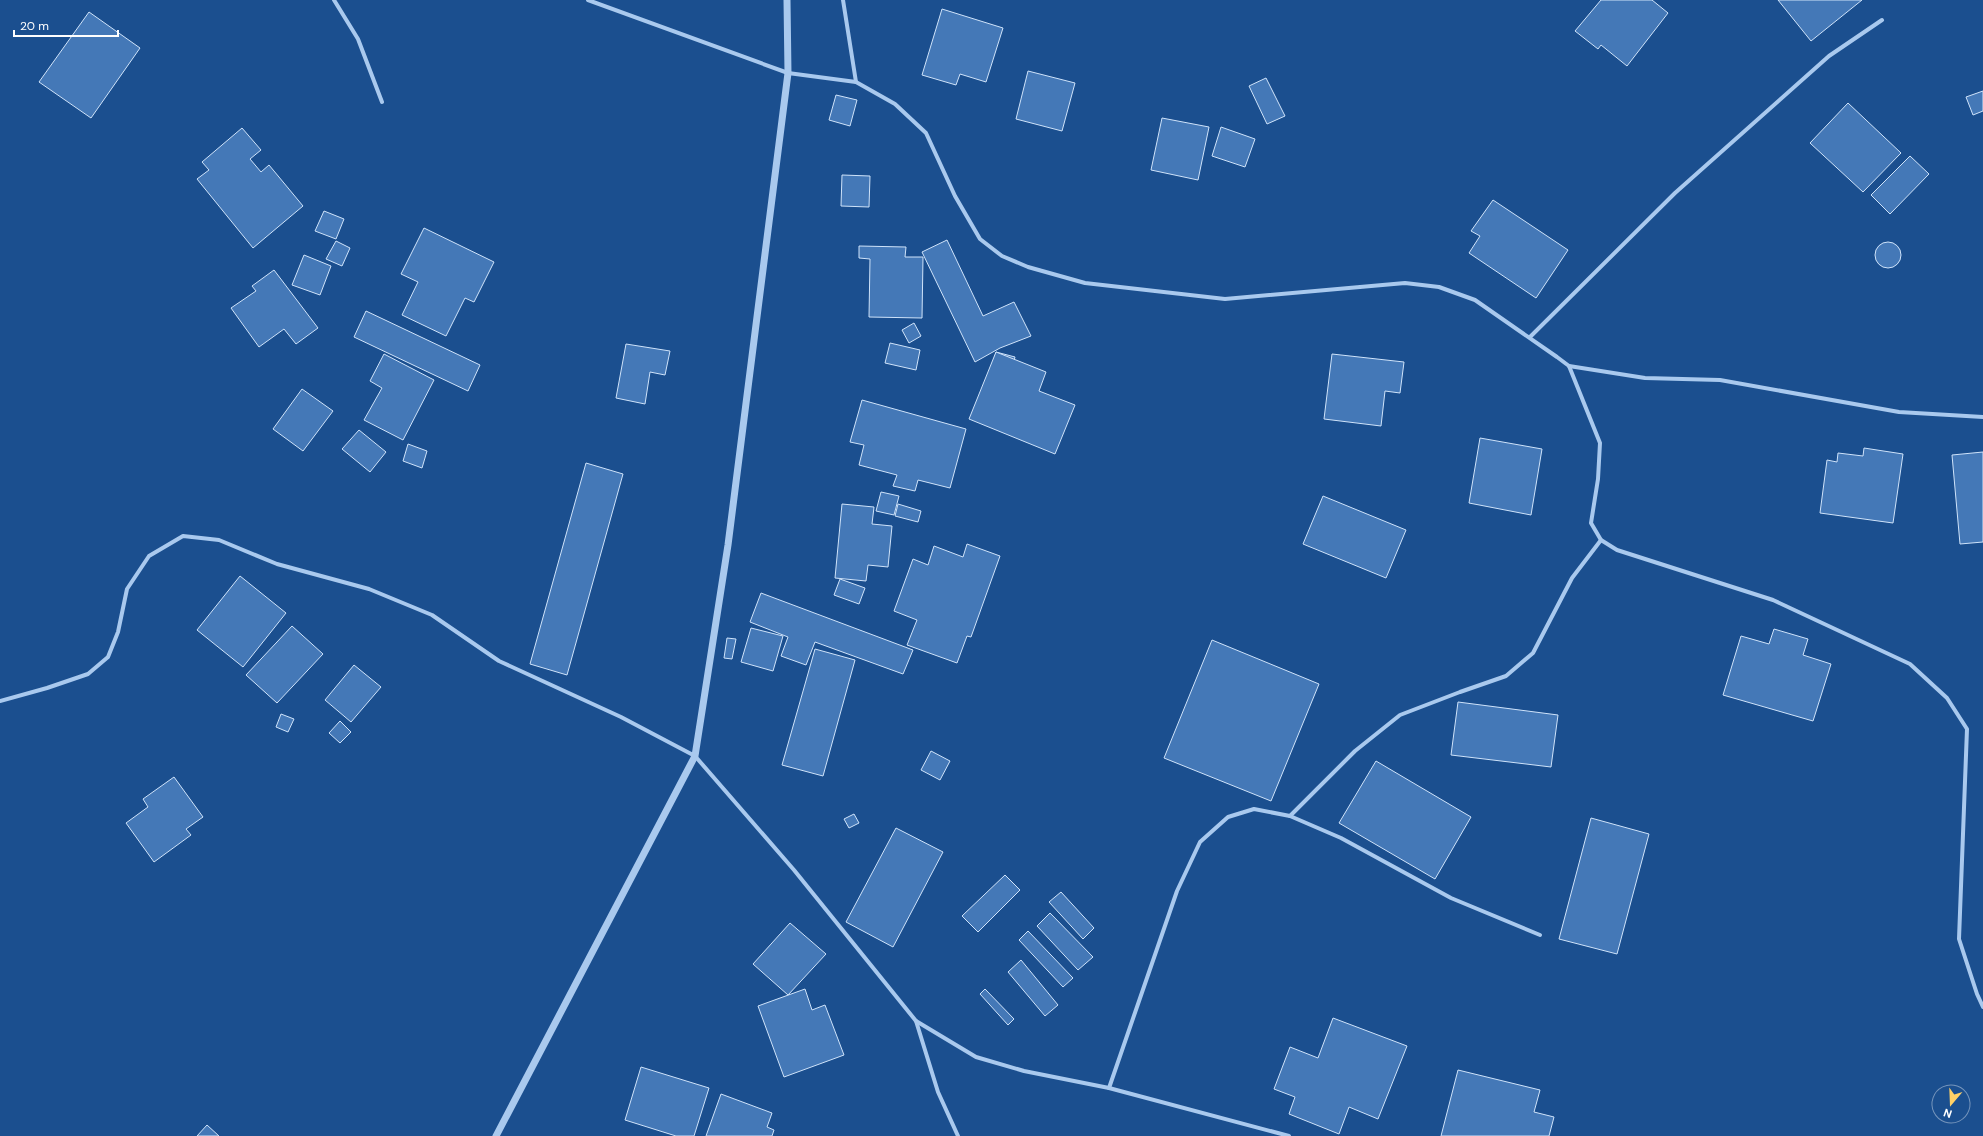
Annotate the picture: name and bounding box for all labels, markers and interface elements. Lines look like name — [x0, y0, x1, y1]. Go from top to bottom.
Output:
scale bar — [14, 12, 118, 38]
text: 20 m — [20, 18, 49, 34]
north arrow — [1931, 1084, 1971, 1124]
text: N — [1942, 1106, 1954, 1121]

